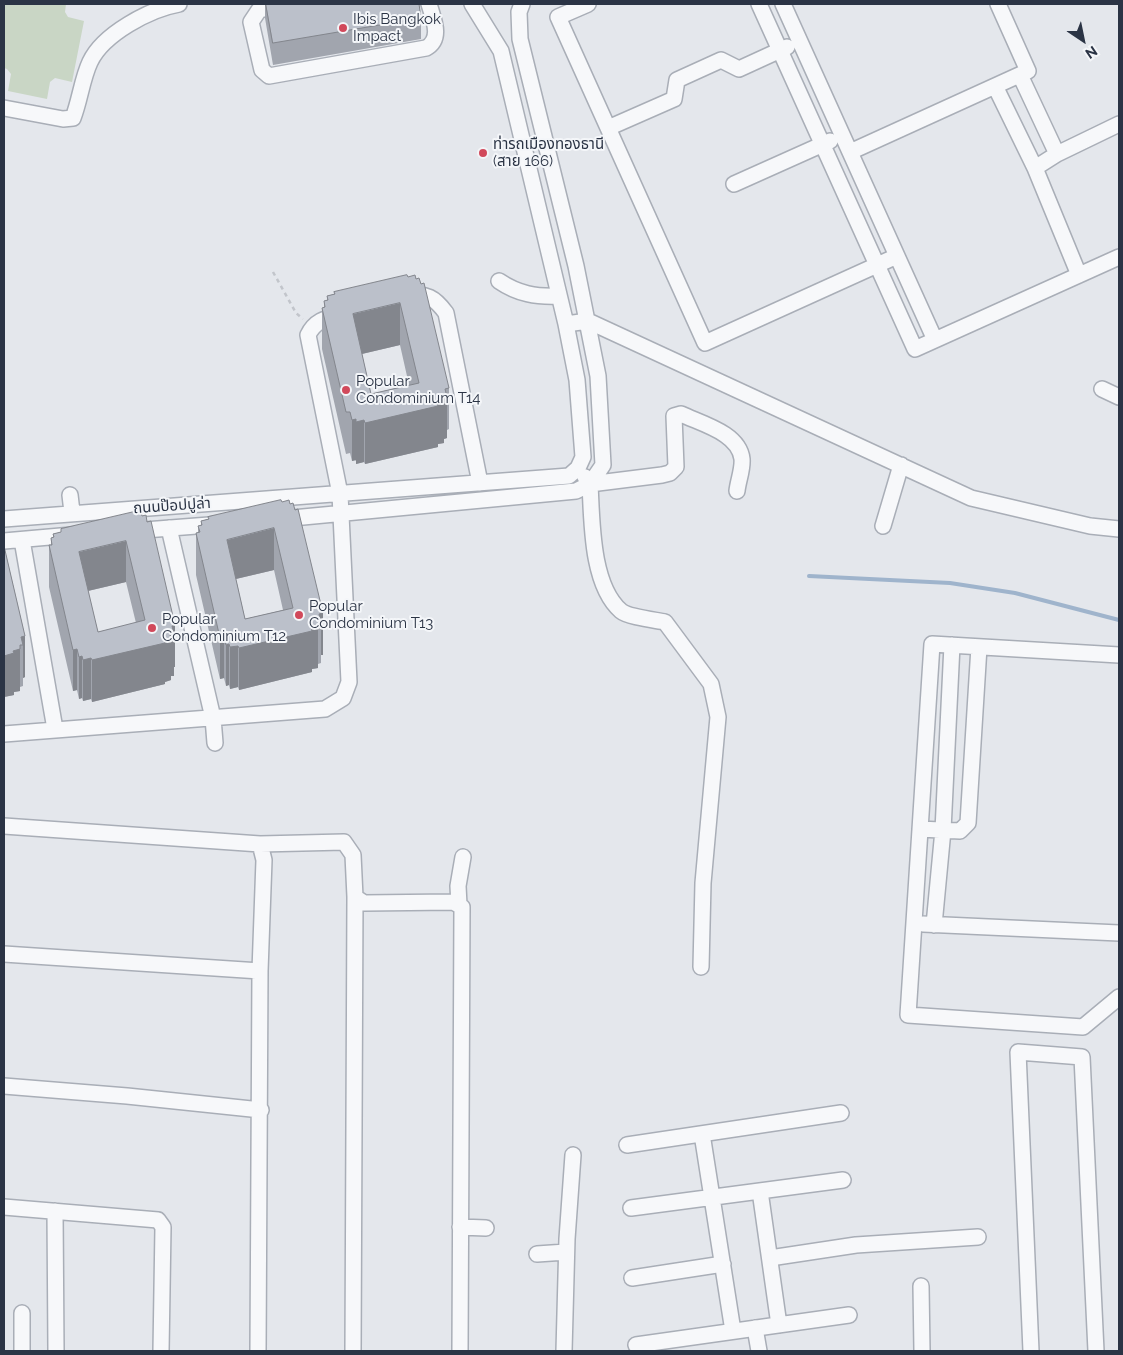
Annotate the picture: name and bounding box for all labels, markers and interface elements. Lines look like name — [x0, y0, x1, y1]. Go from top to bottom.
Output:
place label: Ibis Bangkok Impact — [353, 10, 441, 45]
north arrow — [1058, 15, 1108, 65]
marker: Ibis Bangkok Impact — [337, 22, 349, 34]
text: N — [1082, 43, 1100, 62]
place label: ท่ารถเมืองทองธานี (สาย 166) — [493, 135, 604, 170]
marker: ท่ารถเมืองทองธานี (สาย 166) — [477, 147, 489, 159]
place label: Popular Condominium T14 — [356, 372, 481, 407]
marker: Popular Condominium T14 — [340, 384, 352, 396]
street label: ถนนป๊อปปูล่า — [133, 494, 211, 518]
place label: Popular Condominium T13 — [309, 597, 433, 632]
marker: Popular Condominium T13 — [293, 609, 305, 621]
place label: Popular Condominium T12 — [162, 610, 286, 645]
marker: Popular Condominium T12 — [146, 622, 158, 634]

